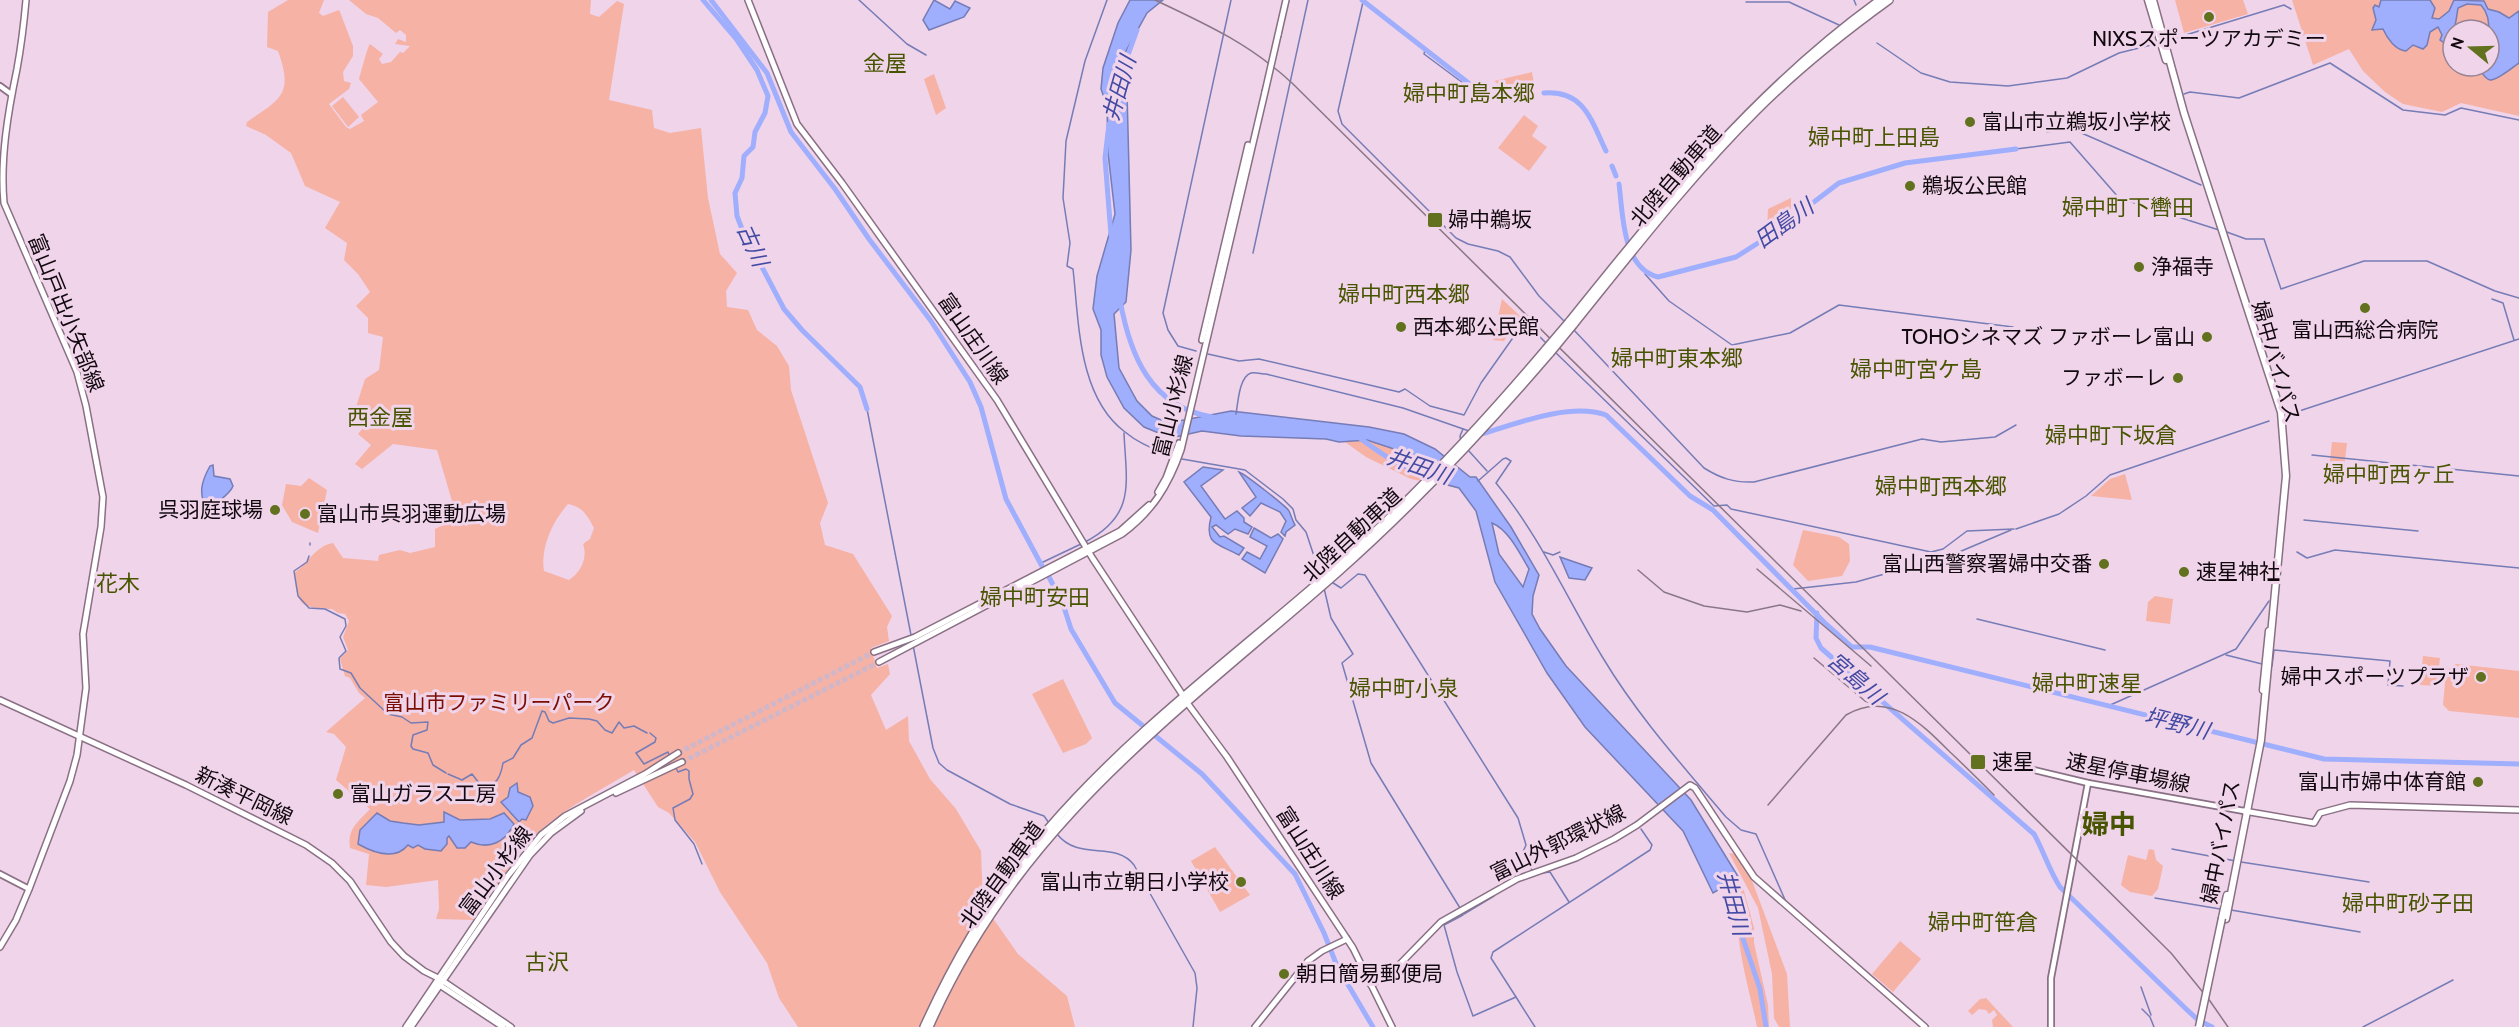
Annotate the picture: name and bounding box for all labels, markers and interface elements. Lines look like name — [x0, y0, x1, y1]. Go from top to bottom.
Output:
marker: NIXSスポーツアカデミー — [2202, 10, 2216, 24]
north arrow — [2441, 18, 2501, 78]
place label: NIXSスポーツアカデミー — [2092, 26, 2326, 51]
text: N — [2446, 35, 2468, 52]
district label: 金屋 — [863, 50, 907, 77]
water label: 井田川 — [1097, 51, 1142, 124]
district label: 婦中町島本郷 — [1403, 80, 1535, 107]
place label: 富山市立鵜坂小学校 — [1982, 109, 2171, 134]
marker: 富山市立鵜坂小学校 — [1963, 115, 1977, 129]
street label: 北陸自動車道 — [1625, 120, 1726, 231]
district label: 婦中町上田島 — [1808, 124, 1940, 151]
place label: 鵜坂公民館 — [1922, 173, 2027, 198]
marker: 鵜坂公民館 — [1903, 179, 1917, 193]
water label: 田島川 — [1750, 192, 1821, 254]
district label: 婦中町下轡田 — [2062, 194, 2194, 221]
place label: 婦中鵜坂 — [1448, 207, 1532, 232]
marker: 婦中鵜坂 — [1426, 211, 1444, 229]
water label: 古川 — [731, 220, 775, 273]
street label: 富山戸出小矢部線 — [23, 230, 110, 395]
place label: 浄福寺 — [2151, 254, 2214, 279]
marker: 浄福寺 — [2132, 260, 2146, 274]
district label: 婦中町西本郷 — [1338, 281, 1470, 308]
street label: 富山庄川線 — [933, 289, 1014, 389]
street label: 婦中バイパス — [2247, 298, 2306, 426]
marker: 富山西総合病院 — [2358, 301, 2372, 315]
place label: 西本郷公民館 — [1413, 314, 1539, 339]
place label: 富山西総合病院 — [2292, 317, 2439, 342]
marker: 西本郷公民館 — [1394, 320, 1408, 334]
place label: TOHOシネマズ ファボーレ富山 — [1901, 324, 2195, 349]
marker: TOHOシネマズ ファボーレ富山 — [2200, 330, 2214, 344]
district label: 婦中町東本郷 — [1611, 345, 1743, 372]
street label: 富山小杉線 — [1148, 352, 1197, 460]
district label: 婦中町宮ケ島 — [1850, 356, 1982, 383]
place label: ファボーレ — [2061, 365, 2166, 390]
marker: ファボーレ — [2171, 371, 2185, 385]
district label: 西金屋 — [347, 404, 413, 431]
district label: 婦中町下坂倉 — [2045, 422, 2177, 449]
water label: 井田川 — [1383, 443, 1456, 491]
district label: 婦中町西ヶ丘 — [2323, 461, 2455, 488]
district label: 婦中町西本郷 — [1875, 473, 2007, 500]
street label: 北陸自動車道 — [1297, 483, 1406, 587]
place label: 呉羽庭球場 — [158, 497, 263, 522]
place label: 富山市呉羽運動広場 — [317, 501, 506, 526]
marker: 呉羽庭球場 — [268, 503, 282, 517]
marker: 富山市呉羽運動広場 — [298, 507, 312, 521]
place label: 富山西警察署婦中交番 — [1882, 551, 2092, 576]
marker: 富山西警察署婦中交番 — [2097, 557, 2111, 571]
place label: 速星神社 — [2196, 559, 2280, 584]
marker: 速星神社 — [2177, 565, 2191, 579]
district label: 花木 — [96, 570, 140, 597]
district label: 婦中町安田 — [980, 584, 1090, 611]
water label: 宮島川 — [1822, 647, 1891, 712]
place label: 婦中スポーツプラザ — [2280, 664, 2469, 689]
district label: 婦中町速星 — [2032, 670, 2142, 697]
marker: 婦中スポーツプラザ — [2474, 670, 2488, 684]
district label: 婦中町小泉 — [1349, 675, 1459, 702]
park label: 富山市ファミリーパーク — [384, 690, 614, 715]
water label: 坪野川 — [2142, 702, 2214, 745]
street label: 速星停車場線 — [2064, 748, 2192, 797]
place label: 速星 — [1992, 749, 2034, 774]
marker: 速星 — [1969, 753, 1987, 771]
street label: 新湊平岡線 — [192, 761, 297, 830]
place label: 富山市婦中体育館 — [2298, 769, 2466, 794]
marker: 富山市婦中体育館 — [2471, 775, 2485, 789]
street label: 婦中バイパス — [2196, 778, 2245, 906]
place label: 富山ガラス工房 — [350, 781, 497, 806]
marker: 富山ガラス工房 — [331, 787, 345, 801]
street label: 富山外郭環状線 — [1486, 799, 1629, 886]
street label: 富山庄川線 — [1271, 802, 1349, 904]
district label: 婦中 — [2082, 808, 2136, 841]
street label: 北陸自動車道 — [954, 816, 1049, 933]
street label: 富山小杉線 — [454, 821, 537, 920]
water label: 井田川 — [1712, 868, 1756, 940]
place label: 富山市立朝日小学校 — [1040, 869, 1229, 894]
marker: 富山市立朝日小学校 — [1234, 875, 1248, 889]
district label: 婦中町砂子田 — [2342, 890, 2474, 917]
district label: 婦中町笹倉 — [1928, 909, 2038, 936]
district label: 古沢 — [525, 949, 569, 976]
place label: 朝日簡易郵便局 — [1296, 961, 1443, 986]
marker: 朝日簡易郵便局 — [1277, 967, 1291, 981]

